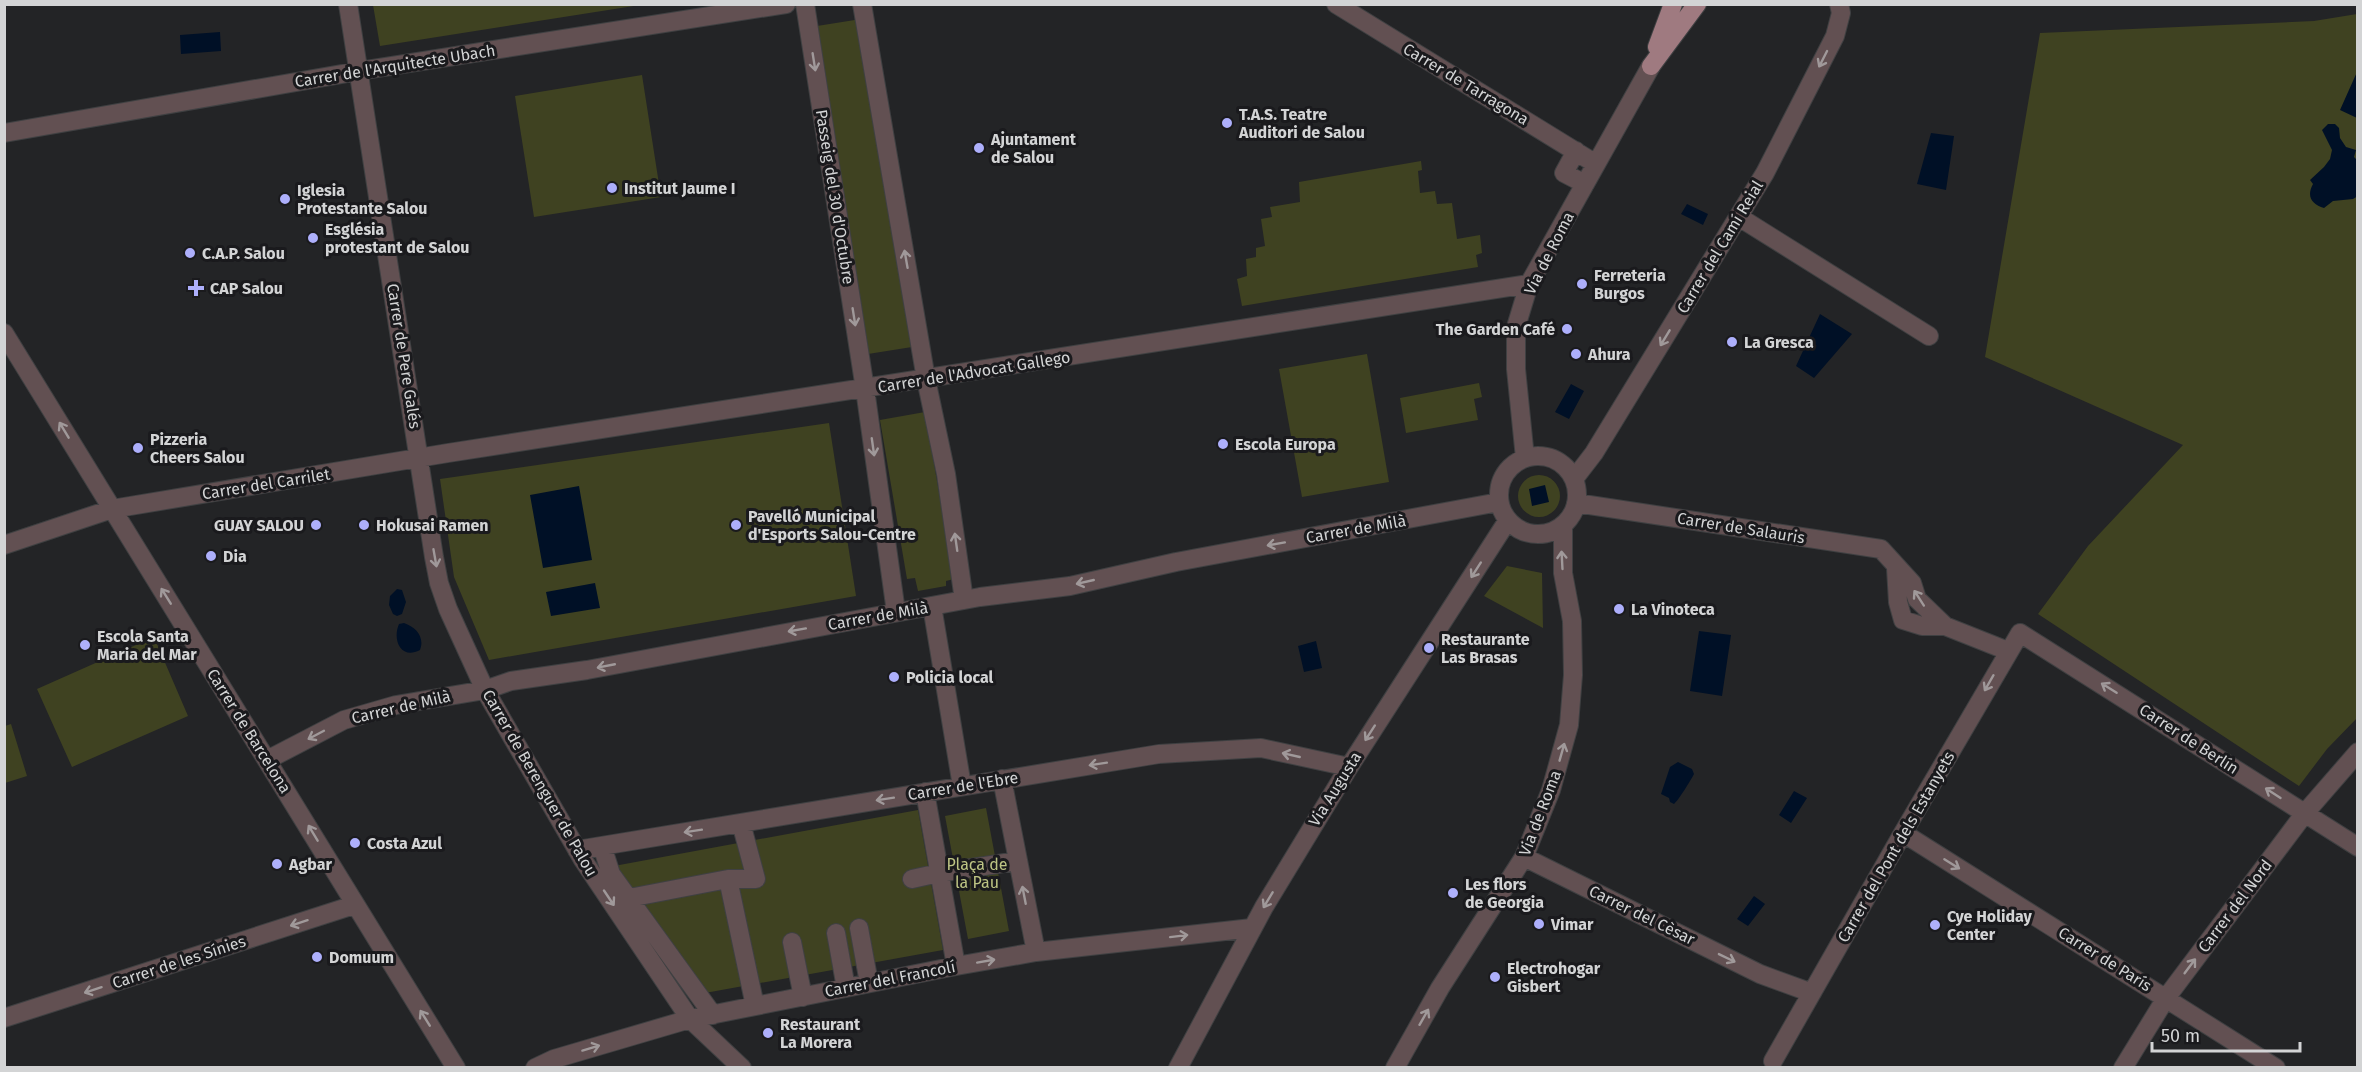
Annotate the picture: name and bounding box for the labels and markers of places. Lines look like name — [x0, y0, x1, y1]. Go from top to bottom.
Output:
place label: T.A.S. Teatre Auditori de Salou — [1238, 105, 1365, 142]
marker: T.A.S. Teatre Auditori de Salou — [1220, 116, 1234, 130]
place label: Ajuntament de Salou — [990, 130, 1077, 167]
marker: Ajuntament de Salou — [972, 141, 986, 155]
place label: Institut Jaume I — [624, 179, 735, 198]
place label: Iglesia Protestante Salou — [297, 181, 427, 218]
marker: Institut Jaume I — [605, 181, 619, 195]
marker: Iglesia Protestante Salou — [278, 192, 292, 206]
place label: Església protestant de Salou — [325, 220, 469, 257]
marker: Església protestant de Salou — [306, 231, 320, 245]
place label: C.A.P. Salou — [202, 244, 285, 263]
marker: C.A.P. Salou — [183, 246, 197, 260]
place label: Ferreteria Burgos — [1594, 266, 1666, 303]
marker: Ferreteria Burgos — [1575, 277, 1589, 291]
marker: CAP Salou — [187, 279, 205, 297]
place label: CAP Salou — [210, 279, 283, 298]
place label: The Garden Café — [1436, 320, 1555, 339]
marker: The Garden Café — [1560, 322, 1574, 336]
place label: La Gresca — [1744, 333, 1814, 352]
marker: La Gresca — [1725, 335, 1739, 349]
place label: Ahura — [1587, 345, 1631, 364]
marker: Ahura — [1569, 347, 1583, 361]
place label: Pizzeria Cheers Salou — [150, 430, 245, 467]
place label: Escola Europa — [1235, 435, 1336, 454]
marker: Escola Europa — [1216, 437, 1230, 451]
marker: Pizzeria Cheers Salou — [131, 441, 145, 455]
place label: Pavelló Municipal d'Esports Salou-Centre — [748, 507, 916, 544]
place label: GUAY SALOU — [214, 516, 304, 535]
place label: Hokusai Ramen — [376, 516, 489, 535]
marker: GUAY SALOU — [309, 518, 323, 532]
marker: Hokusai Ramen — [357, 518, 371, 532]
marker: Pavelló Municipal d'Esports Salou-Centre — [729, 518, 743, 532]
place label: Dia — [223, 547, 247, 566]
marker: Dia — [204, 549, 218, 563]
place label: La Vinoteca — [1631, 600, 1715, 619]
marker: La Vinoteca — [1612, 602, 1626, 616]
place label: Escola Santa Maria del Mar — [97, 627, 197, 664]
place label: Restaurante Las Brasas — [1441, 630, 1530, 667]
marker: Escola Santa Maria del Mar — [78, 638, 92, 652]
marker: Restaurante Las Brasas — [1422, 641, 1436, 655]
place label: Policia local — [906, 668, 994, 687]
marker: Policia local — [887, 670, 901, 684]
place label: Costa Azul — [367, 834, 442, 853]
marker: Costa Azul — [348, 836, 362, 850]
place label: Agbar — [288, 855, 332, 874]
marker: Agbar — [270, 857, 284, 871]
place label: Les flors de Georgia — [1465, 875, 1544, 912]
marker: Les flors de Georgia — [1446, 886, 1460, 900]
place label: Cye Holiday Center — [1947, 907, 2033, 944]
place label: Vimar — [1550, 915, 1594, 934]
marker: Vimar — [1532, 917, 1546, 931]
marker: Cye Holiday Center — [1928, 918, 1942, 932]
place label: Domuum — [329, 948, 394, 967]
marker: Domuum — [310, 950, 324, 964]
place label: Electrohogar Gisbert — [1507, 959, 1601, 996]
marker: Electrohogar Gisbert — [1488, 970, 1502, 984]
place label: Restaurant La Morera — [780, 1015, 861, 1052]
marker: Restaurant La Morera — [761, 1026, 775, 1040]

